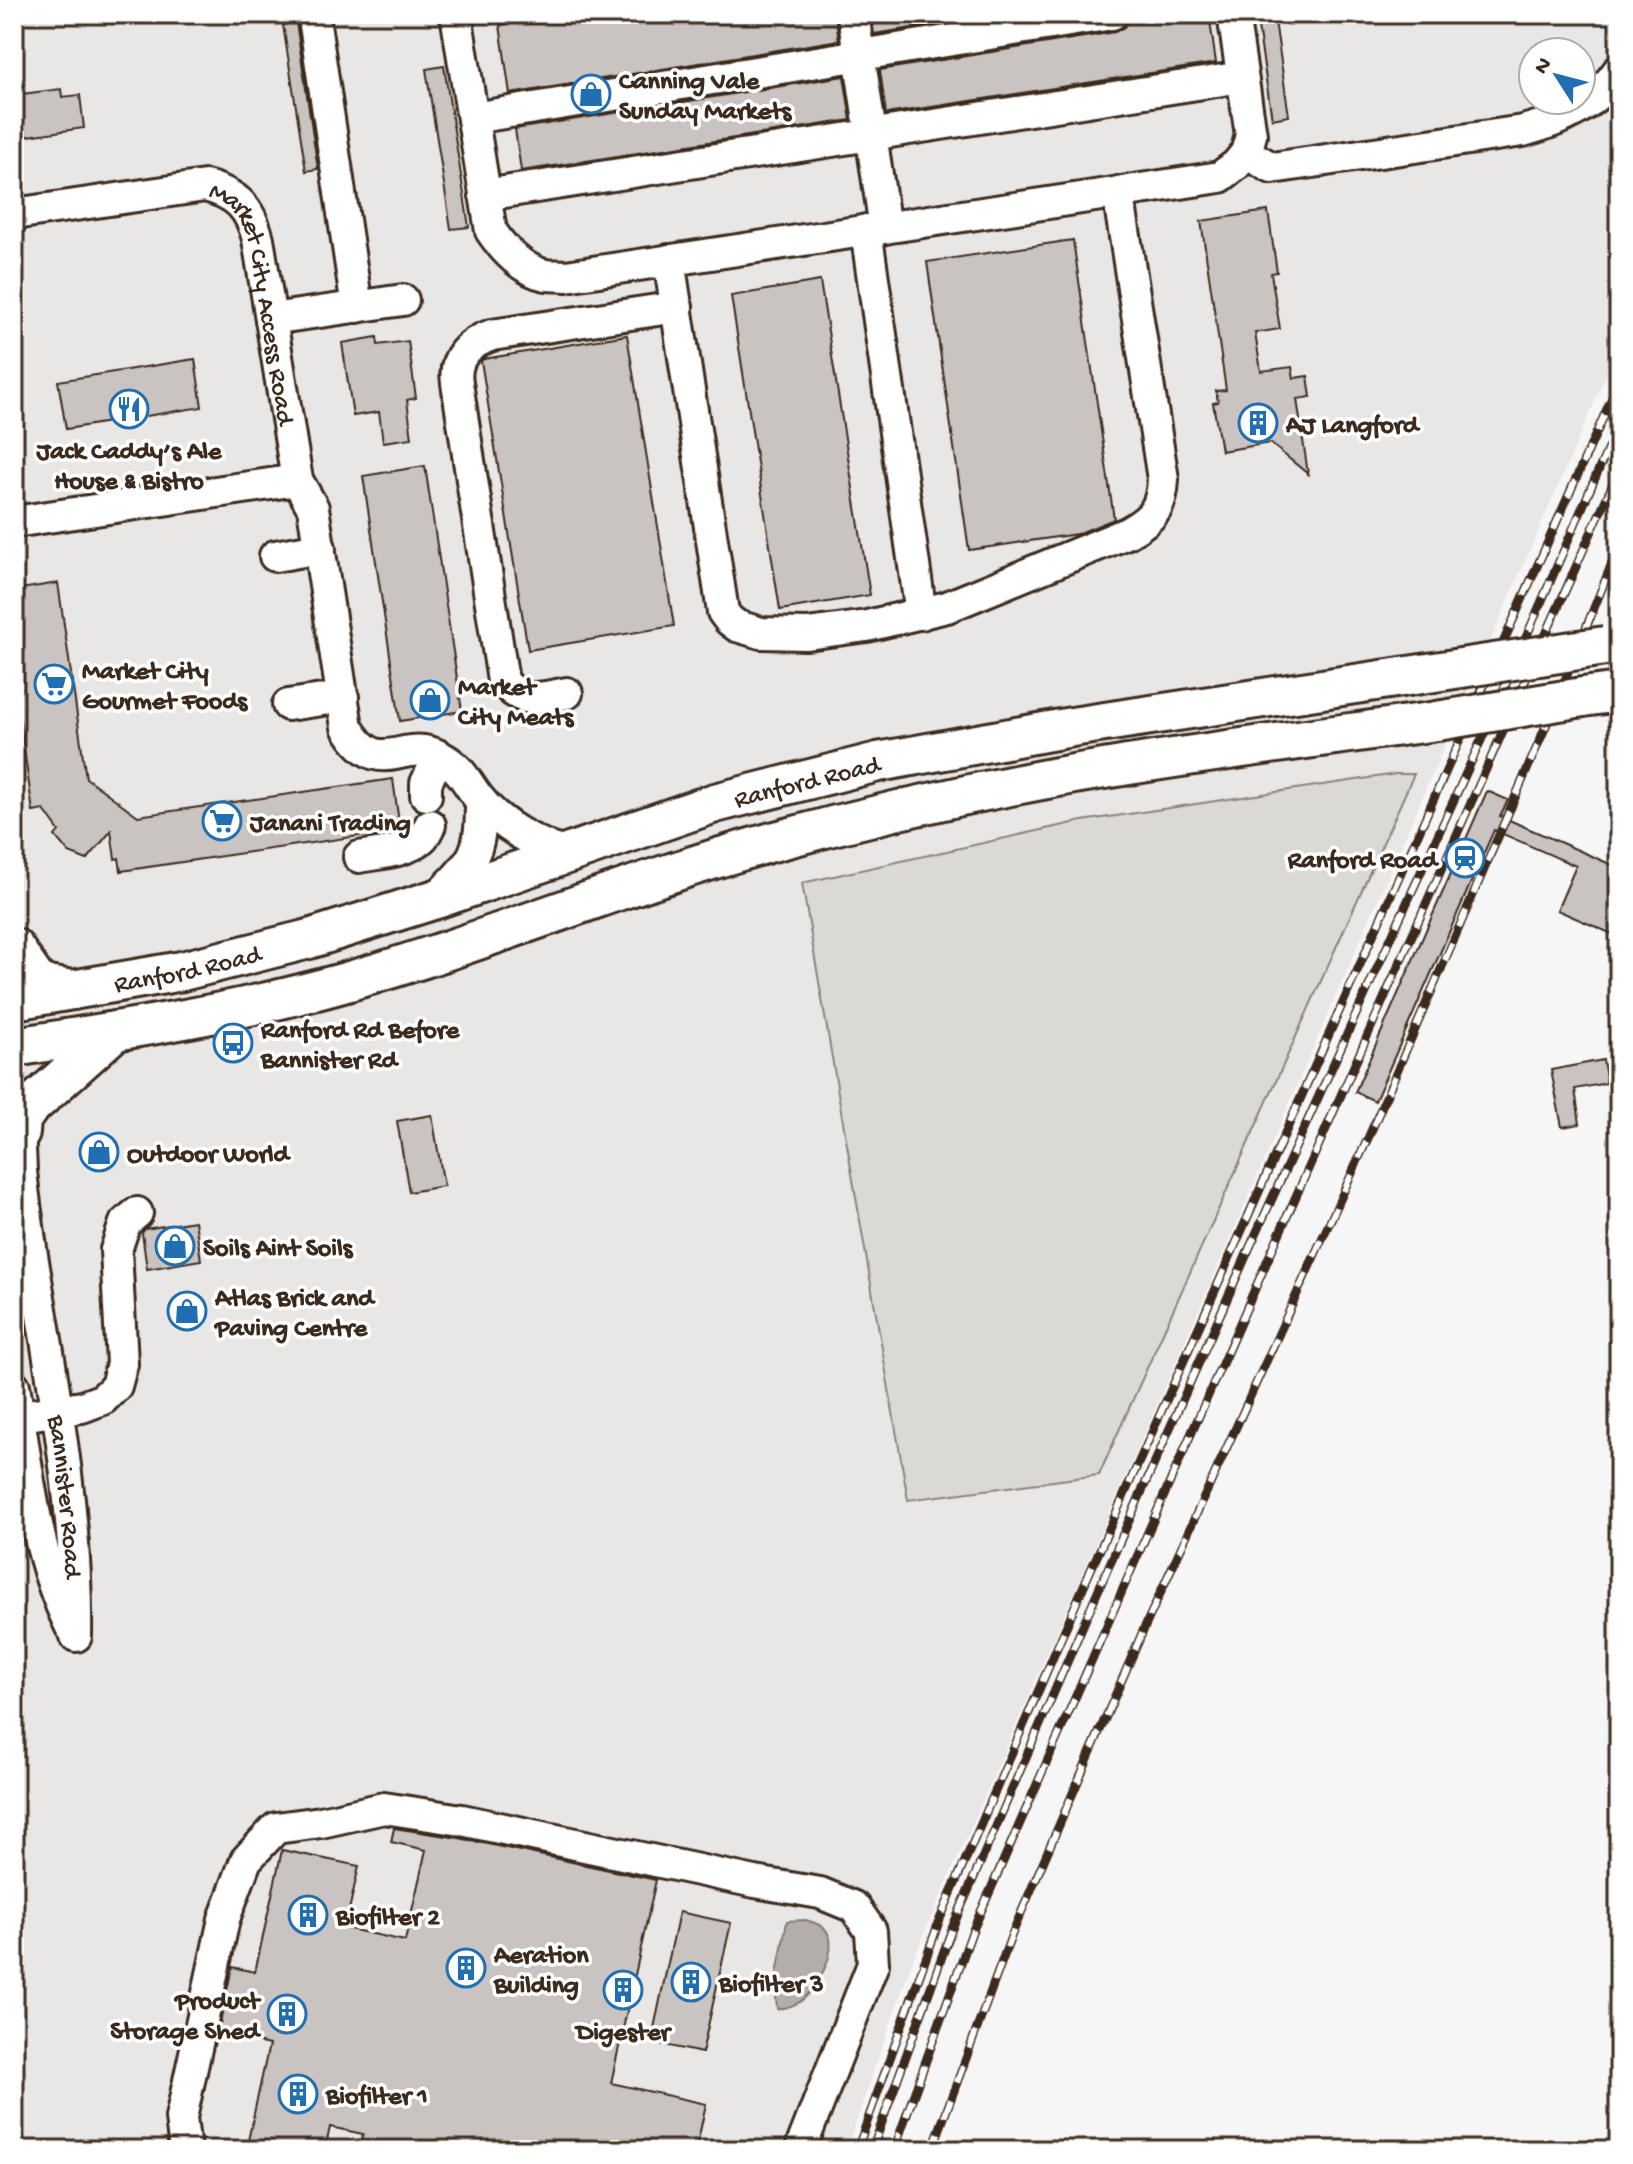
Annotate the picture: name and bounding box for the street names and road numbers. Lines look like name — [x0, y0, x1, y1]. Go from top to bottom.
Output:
street label: Market City Access Road — [204, 177, 299, 429]
street label: Ranford Road — [731, 751, 885, 818]
street label: Ranford Road — [112, 940, 266, 1002]
street label: Bannister Road — [38, 1412, 86, 1581]

